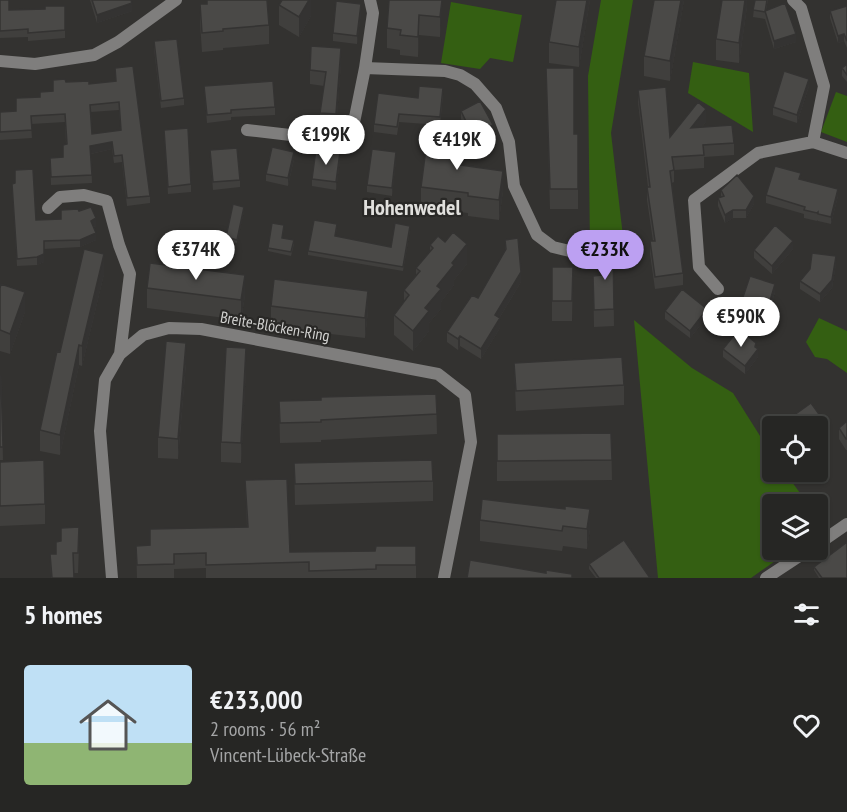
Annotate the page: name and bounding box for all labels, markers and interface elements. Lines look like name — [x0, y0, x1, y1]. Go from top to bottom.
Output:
pin: €199K — [284, 115, 368, 166]
pin: €419K — [415, 120, 499, 171]
text: €199K — [302, 121, 350, 147]
text: €419K — [433, 126, 481, 152]
district label: Hohenwedel — [363, 193, 461, 221]
pin: €374K — [154, 230, 238, 281]
pin: €233K — [563, 230, 647, 281]
text: €374K — [172, 236, 220, 262]
text: €233K — [581, 236, 629, 262]
pin: €590K — [699, 297, 783, 348]
text: €590K — [717, 303, 765, 329]
street label: Breite-Blöcken-Ring — [219, 307, 331, 345]
map controls — [762, 416, 828, 560]
button: locate — [762, 416, 828, 482]
button: layers — [762, 494, 828, 560]
text: 5 homes — [24, 598, 102, 631]
icon: filters — [790, 598, 823, 631]
text: €233,000 — [210, 683, 303, 716]
icon: home — [72, 689, 144, 761]
icon: heart — [790, 709, 823, 742]
text: 2 rooms · 56 m² — [210, 716, 320, 742]
text: Vincent-Lübeck-Straße — [210, 742, 366, 768]

